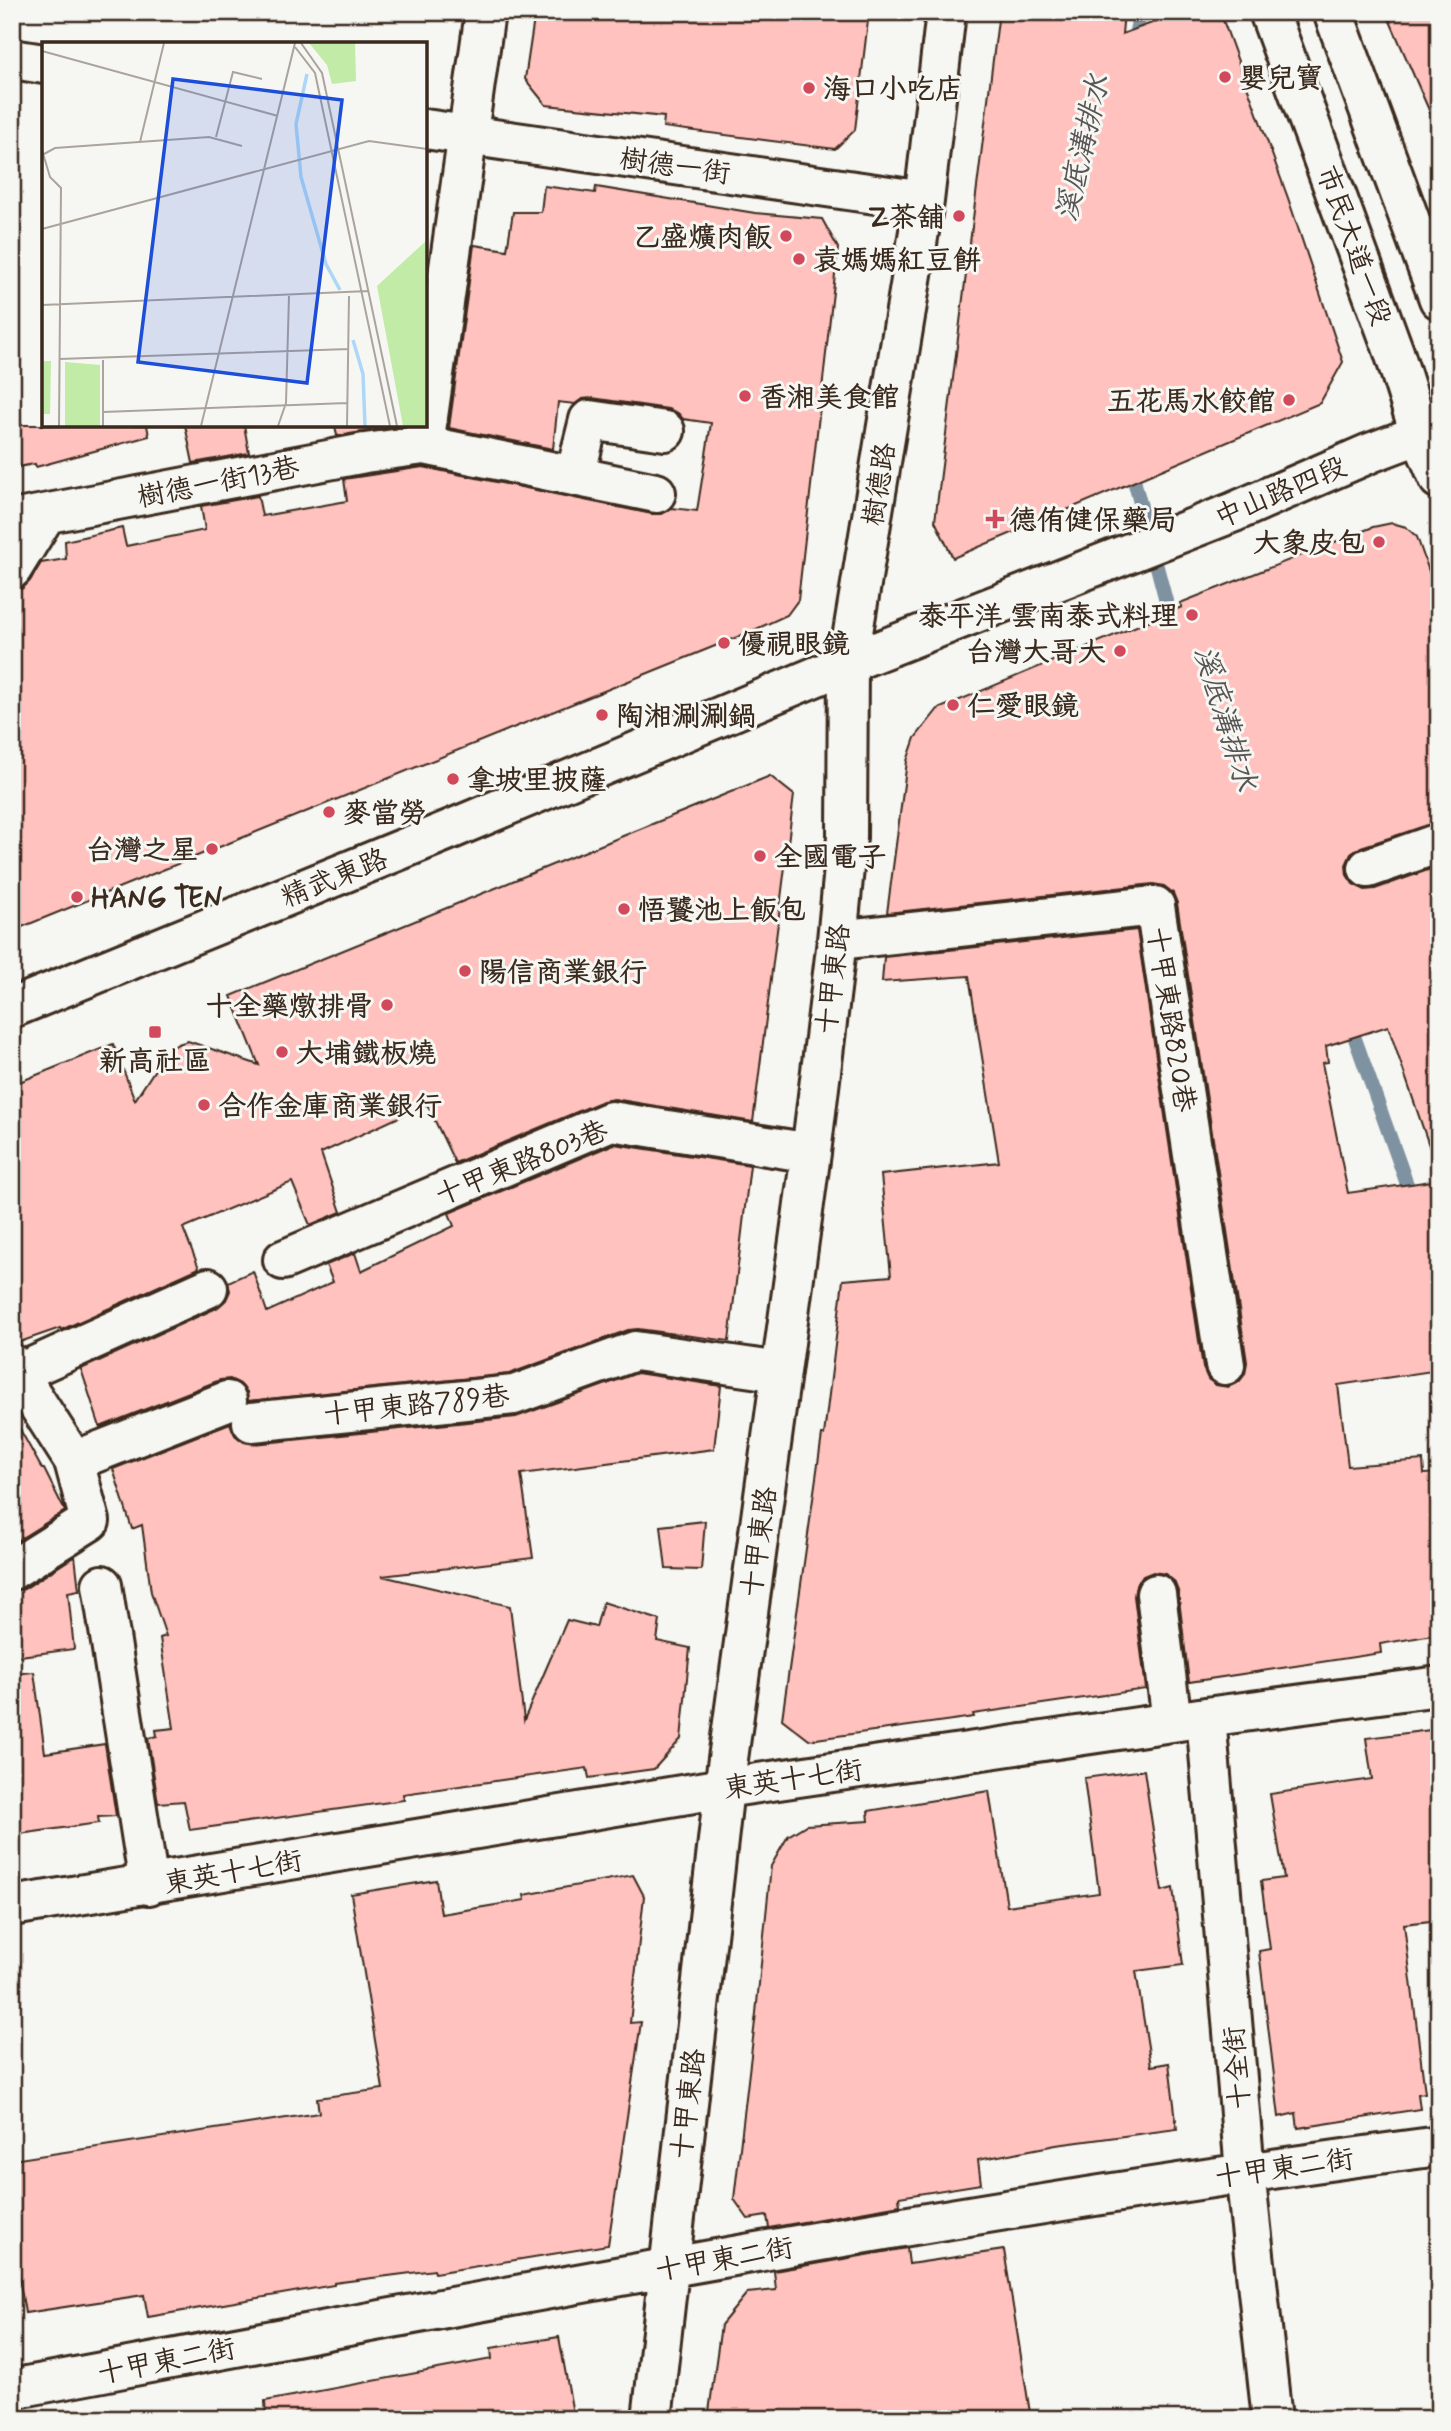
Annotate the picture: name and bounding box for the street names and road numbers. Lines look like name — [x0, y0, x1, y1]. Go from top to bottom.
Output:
street label: 樹德一街 — [617, 141, 733, 194]
street label: 市民大道一段 — [1307, 161, 1399, 331]
street label: 樹德路 — [856, 440, 905, 529]
street label: 樹德一街13巷 — [134, 449, 304, 517]
street label: 中山路四段 — [1209, 449, 1353, 538]
street label: 精武東路 — [276, 841, 394, 917]
street label: 十甲東路 — [809, 921, 860, 1037]
street label: 十甲東路820巷 — [1137, 924, 1203, 1116]
street label: 十甲東路803巷 — [430, 1112, 615, 1216]
street label: 十甲東路789巷 — [321, 1378, 512, 1435]
street label: 十甲東路 — [734, 1484, 787, 1600]
street label: 東英十七街 — [721, 1752, 865, 1809]
street label: 東英十七街 — [161, 1843, 306, 1904]
street label: 十全街 — [1216, 2024, 1261, 2111]
street label: 十甲東路 — [664, 2046, 715, 2162]
street label: 十甲東二街 — [1212, 2141, 1356, 2198]
street label: 十甲東二街 — [652, 2230, 797, 2291]
street label: 十甲東二街 — [94, 2331, 239, 2394]

